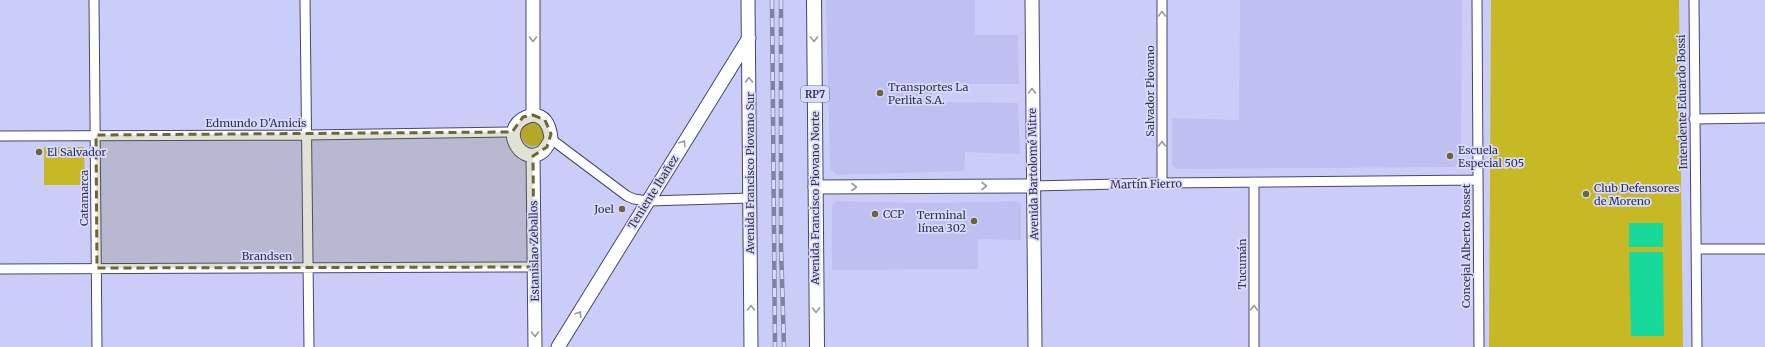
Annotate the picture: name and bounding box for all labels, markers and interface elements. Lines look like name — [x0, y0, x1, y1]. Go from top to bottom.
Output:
one-way arrow — [1158, 11, 1166, 17]
street label: Intendente Eduardo Bossi — [1674, 34, 1690, 170]
one-way arrow — [529, 36, 537, 42]
one-way arrow — [810, 36, 818, 42]
street label: Salvador Piovano — [1143, 45, 1157, 137]
one-way arrow — [745, 77, 753, 83]
place label: Transportes La Perlita S.A. — [888, 80, 968, 107]
road number: RP7 — [801, 86, 829, 102]
marker: Transportes La Perlita S.A. — [875, 88, 885, 98]
one-way arrow — [1028, 88, 1036, 94]
street label: Avenida Francisco Piovano Sur — [743, 92, 757, 255]
street label: Avenida Bartolomé Mitre — [1025, 108, 1041, 241]
street label: Avenida Francisco Piovano Norte — [808, 111, 822, 286]
street label: Edmundo D'Amicis — [206, 116, 306, 130]
one-way arrow — [679, 140, 686, 147]
one-way arrow — [1158, 141, 1166, 147]
place label: Escuela Especial 505 — [1458, 143, 1524, 170]
place label: El Salvador — [47, 145, 106, 159]
marker: El Salvador — [34, 147, 44, 157]
marker: Escuela Especial 505 — [1445, 151, 1455, 161]
street label: Teniente Ibañez — [625, 152, 681, 232]
street label: Catamarca — [77, 170, 91, 226]
street label: Martín Fierro — [1110, 176, 1182, 192]
place label: Club Defensores de Moreno — [1594, 181, 1679, 208]
one-way arrow — [981, 182, 987, 190]
one-way arrow — [851, 183, 857, 191]
street label: Concejal Alberto Rosset — [1459, 183, 1473, 308]
marker: Club Defensores de Moreno — [1581, 189, 1591, 199]
street label: Estanislao Zeballos — [526, 200, 542, 302]
place label: Joel — [593, 202, 615, 216]
marker: Joel — [617, 204, 627, 214]
place label: CCP — [883, 207, 904, 221]
place label: Terminal línea 302 — [917, 208, 967, 235]
marker: CCP — [870, 209, 880, 219]
marker: Terminal línea 302 — [969, 216, 979, 226]
street label: Tucumán — [1235, 238, 1249, 289]
street label: Brandsen — [242, 249, 293, 263]
one-way arrow — [747, 305, 755, 311]
one-way arrow — [1250, 305, 1258, 311]
one-way arrow — [812, 307, 820, 313]
one-way arrow — [574, 311, 581, 318]
one-way arrow — [531, 331, 539, 337]

